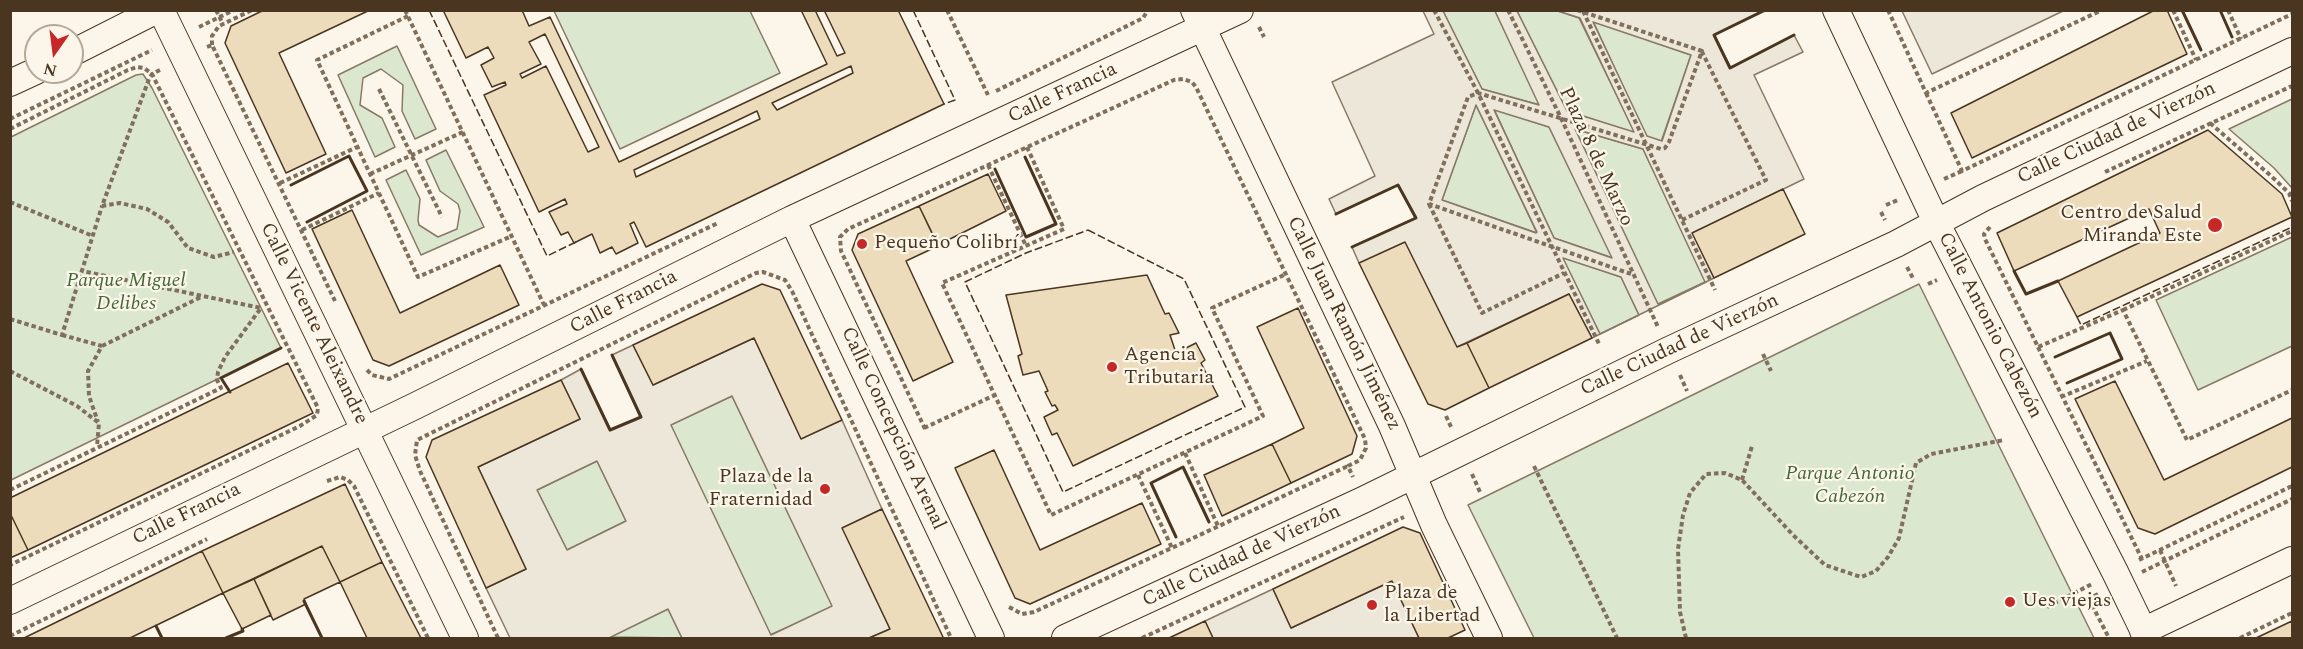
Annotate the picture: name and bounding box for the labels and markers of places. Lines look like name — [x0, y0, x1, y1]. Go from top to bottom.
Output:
place label: Centro de Salud Miranda Este — [2060, 202, 2202, 249]
marker: Centro de Salud Miranda Este — [2206, 216, 2224, 234]
place label: Pequeño Colibrí — [874, 232, 1018, 256]
marker: Pequeño Colibrí — [855, 237, 869, 251]
place label: Agencia Tributaria — [1124, 344, 1214, 391]
marker: Agencia Tributaria — [1105, 360, 1119, 374]
place label: Plaza de la Fraternidad — [709, 466, 813, 513]
marker: Plaza de la Fraternidad — [818, 482, 832, 496]
place label: Plaza de la Libertad — [1384, 582, 1481, 629]
place label: Ues viejas — [2022, 590, 2111, 614]
marker: Ues viejas — [2003, 595, 2017, 609]
marker: Plaza de la Libertad — [1365, 598, 1379, 612]

